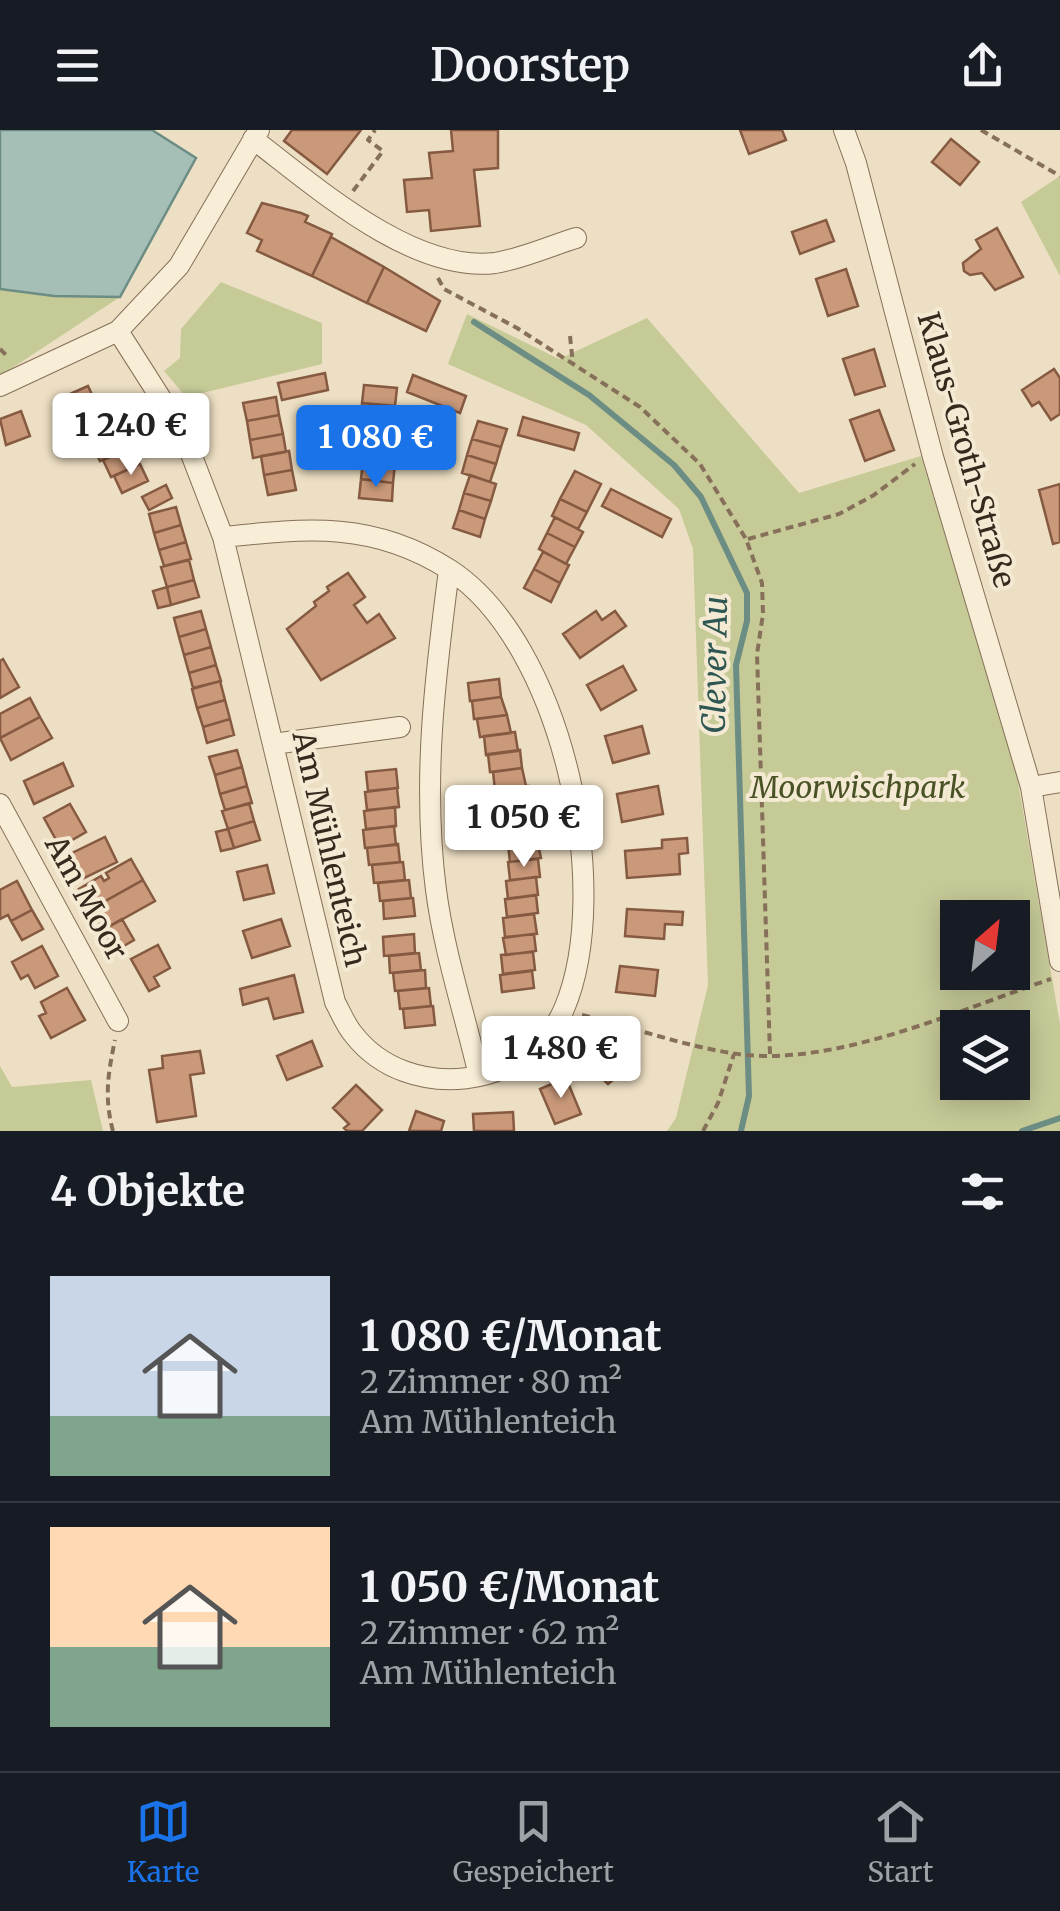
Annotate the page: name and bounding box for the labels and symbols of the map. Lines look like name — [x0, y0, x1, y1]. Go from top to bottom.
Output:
street label: Klaus-Groth-Straße — [910, 308, 1024, 592]
pin: 1 240 € — [39, 393, 223, 478]
pin: 1 080 € — [284, 405, 468, 490]
water label: Clever Au — [694, 596, 736, 734]
street label: Am Mühlenteich — [284, 726, 376, 970]
park label: Moorwischpark — [749, 768, 966, 806]
pin: 1 050 € — [432, 785, 616, 870]
street label: Am Moor — [37, 828, 137, 966]
north arrow — [940, 900, 1030, 990]
pin: 1 480 € — [469, 1016, 653, 1101]

